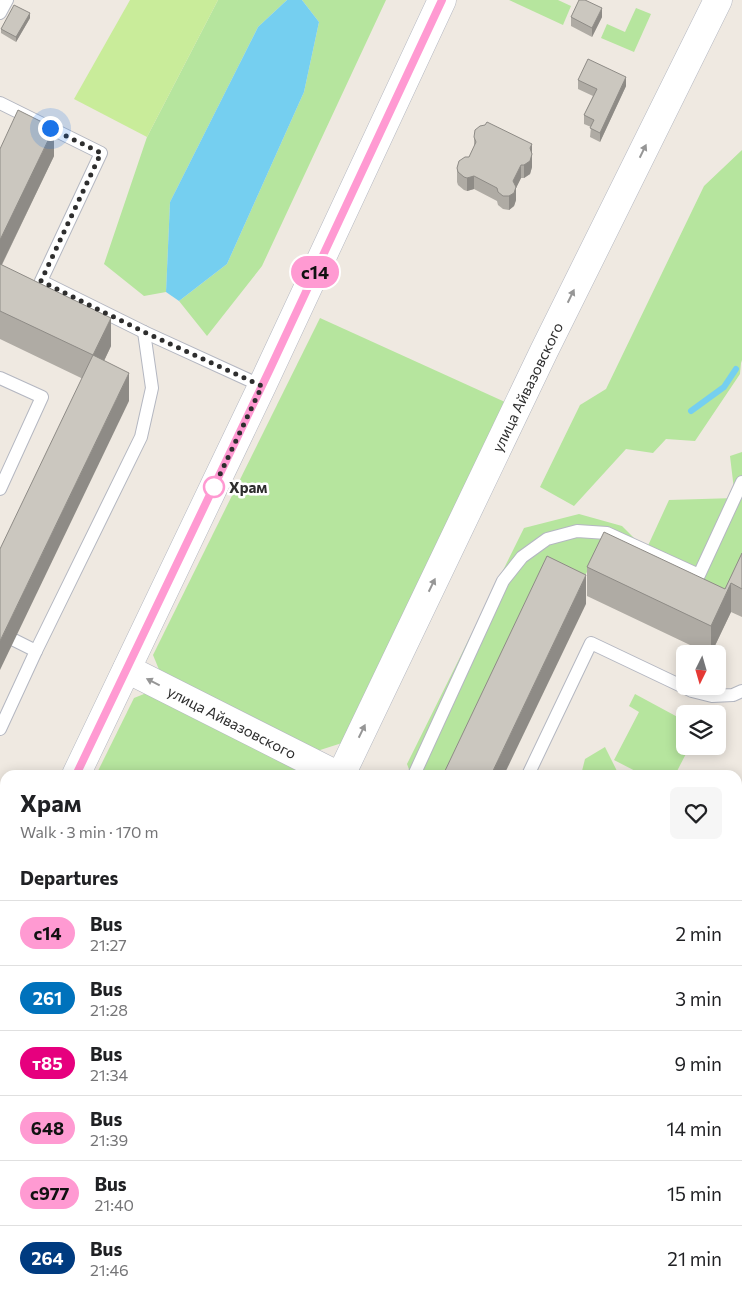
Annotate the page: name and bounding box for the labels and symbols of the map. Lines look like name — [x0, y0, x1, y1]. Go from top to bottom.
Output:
your location — [38, 116, 63, 141]
one-way arrow — [640, 144, 648, 158]
line badge: с14 — [286, 256, 344, 288]
one-way arrow — [567, 289, 575, 304]
street label: улица Айвазовского — [488, 319, 566, 455]
marker: Храм — [203, 476, 225, 498]
place label: Храм — [229, 478, 267, 496]
one-way arrow — [428, 577, 436, 592]
north arrow — [676, 645, 726, 695]
one-way arrow — [145, 678, 160, 686]
street label: улица Айвазовского — [165, 682, 299, 762]
one-way arrow — [358, 724, 366, 738]

